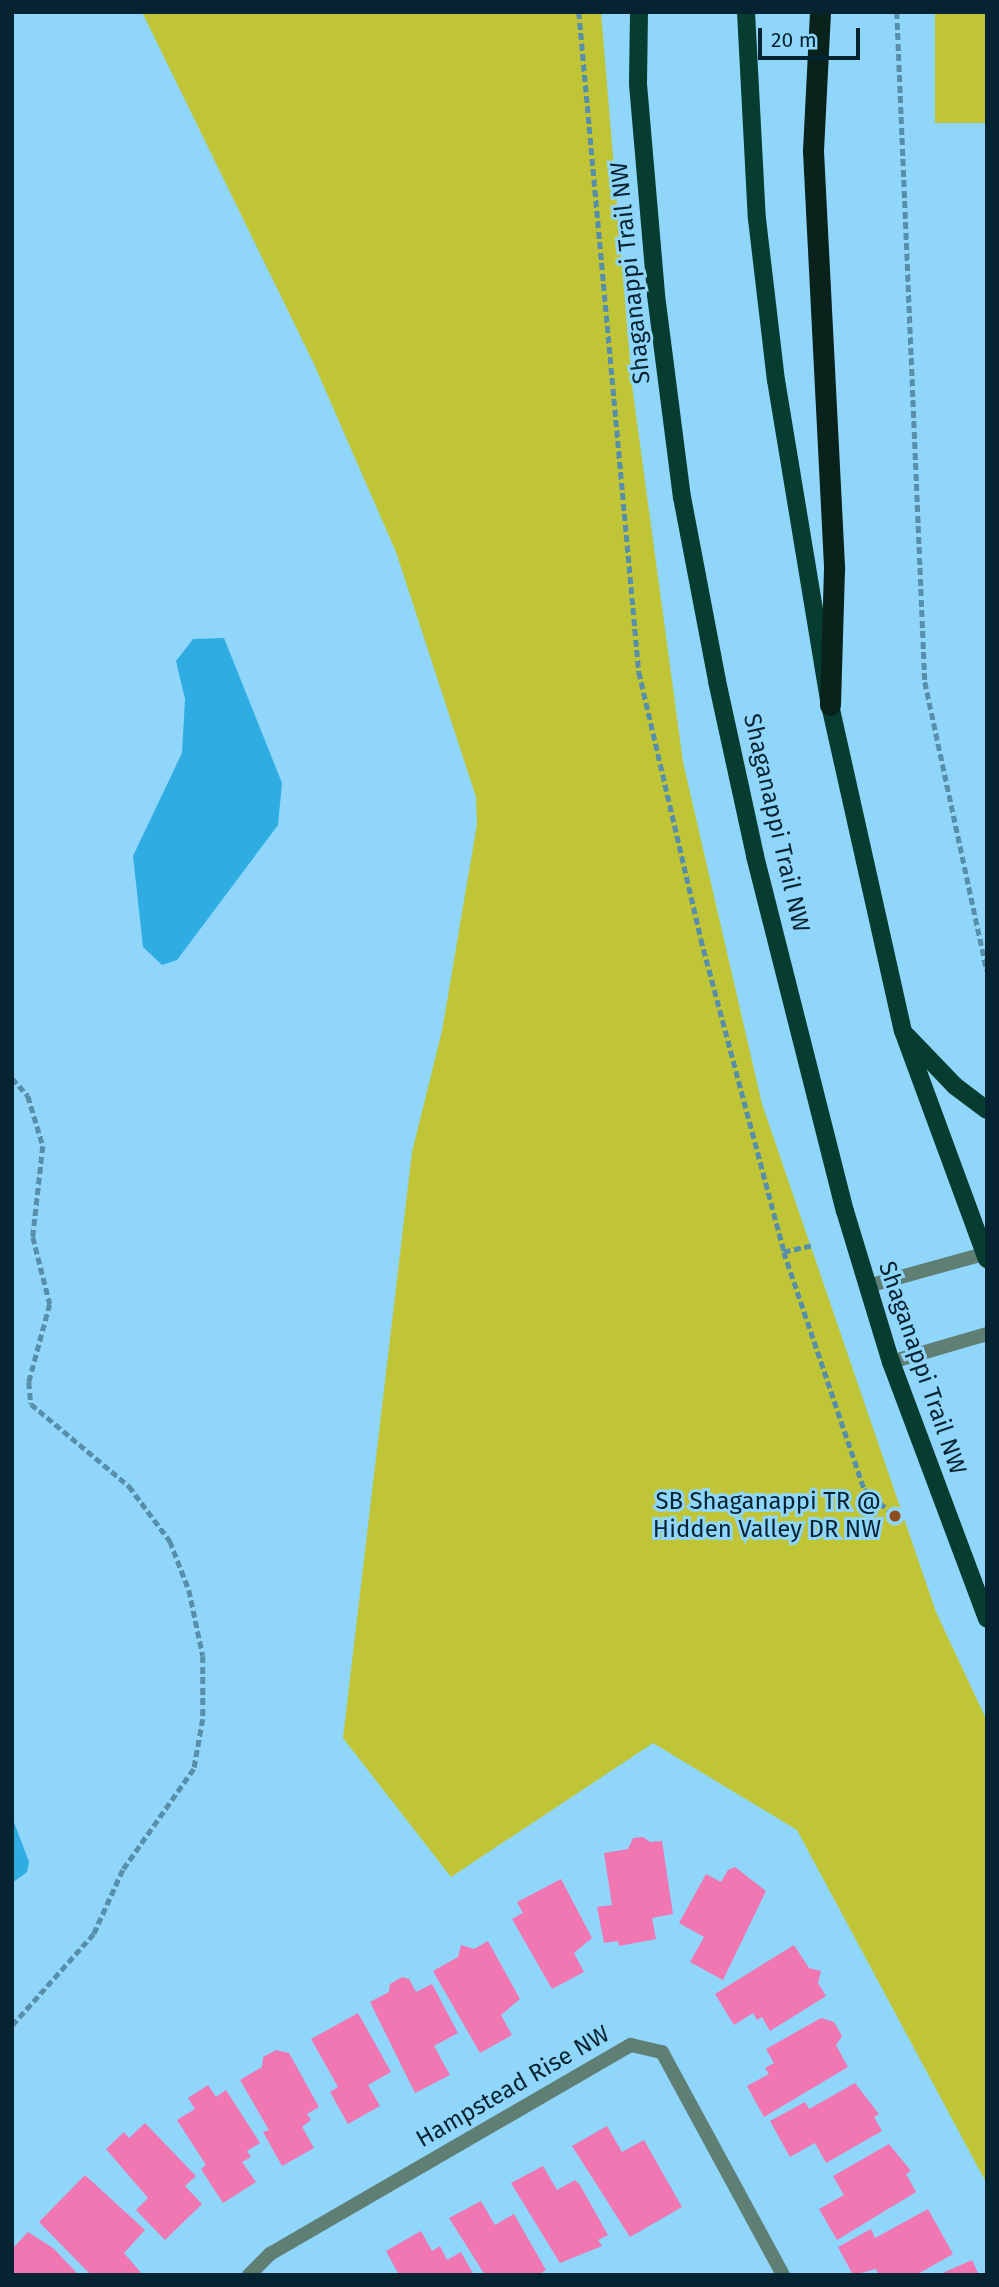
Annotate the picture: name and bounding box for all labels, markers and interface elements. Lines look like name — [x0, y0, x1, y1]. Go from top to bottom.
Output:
scale bar — [761, 14, 862, 58]
text: 20 m — [771, 27, 817, 53]
street label: Shaganappi Trail NW — [605, 160, 657, 386]
street label: Shaganappi Trail NW — [737, 711, 815, 935]
street label: Shaganappi Trail NW — [872, 1258, 972, 1478]
place label: SB Shaganappi TR @ Hidden Valley DR NW — [653, 1488, 881, 1544]
marker: SB Shaganappi TR @ Hidden Valley DR NW — [887, 1508, 903, 1524]
street label: Hampstead Rise NW — [411, 2020, 615, 2154]

